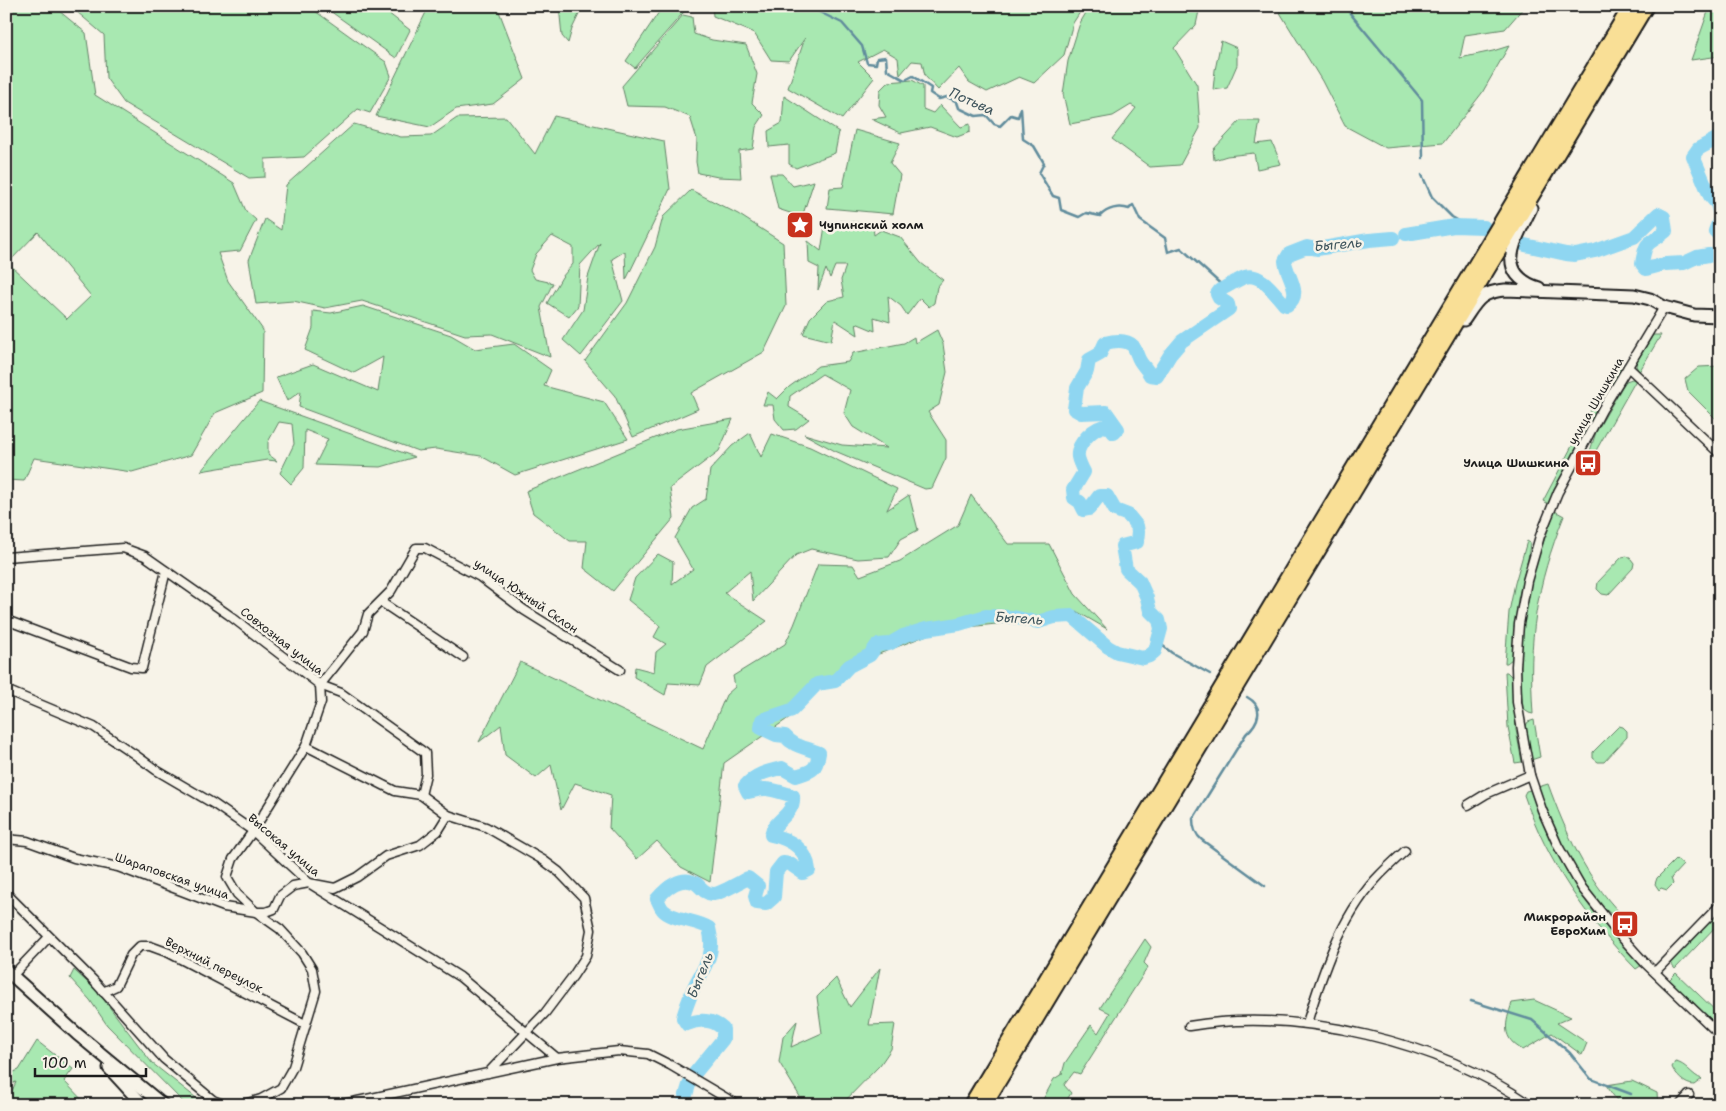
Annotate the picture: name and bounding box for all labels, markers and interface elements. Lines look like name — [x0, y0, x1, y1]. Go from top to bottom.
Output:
water label: Потьва — [946, 83, 998, 119]
place icon: Чупинский холм — [785, 210, 815, 240]
place label: Чупинский холм — [819, 217, 923, 233]
water label: Быгель — [1313, 233, 1363, 255]
street label: улица Шишкина — [1564, 354, 1628, 448]
bus stop icon: Улица Шишкина — [1573, 448, 1603, 478]
place label: Улица Шишкина — [1463, 455, 1570, 471]
street label: улица Южный Склон — [471, 555, 581, 637]
street label: Совхозная улица — [237, 603, 327, 679]
water label: Быгель — [994, 607, 1044, 629]
street label: Высокая улица — [245, 810, 324, 880]
street label: Шараповская улица — [113, 849, 232, 903]
place label: Микрорайон ЕвроХим — [1524, 909, 1606, 939]
bus stop icon: Микрорайон ЕвроХим — [1610, 909, 1640, 939]
street label: Верхний переулок — [162, 933, 266, 997]
water label: Быгель — [683, 949, 717, 1001]
scale bar — [35, 1046, 146, 1078]
text: 100 m — [42, 1053, 87, 1073]

